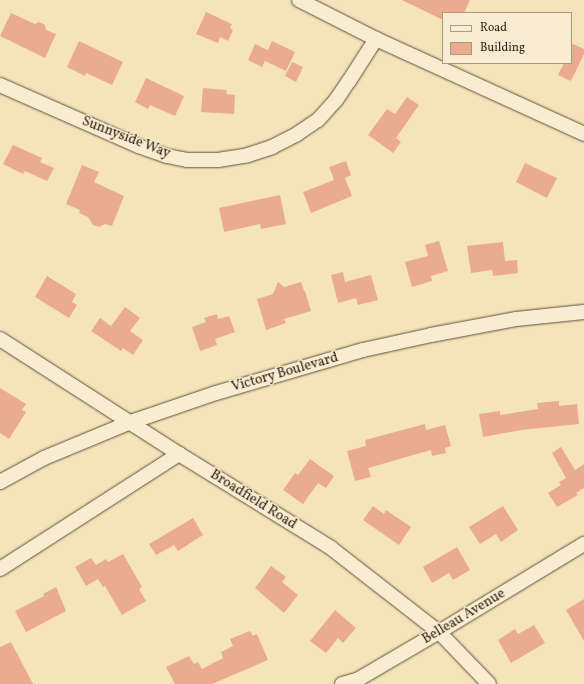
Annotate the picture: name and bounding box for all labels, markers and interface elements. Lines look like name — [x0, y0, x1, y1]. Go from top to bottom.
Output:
legend — [442, 12, 572, 64]
text: Road — [480, 20, 507, 36]
text: Building — [480, 40, 525, 56]
street label: Sunnyside Way — [79, 113, 173, 163]
street label: Victory Boulevard — [229, 350, 341, 396]
street label: Broadfield Road — [207, 467, 299, 533]
street label: Belleau Avenue — [419, 586, 509, 648]

